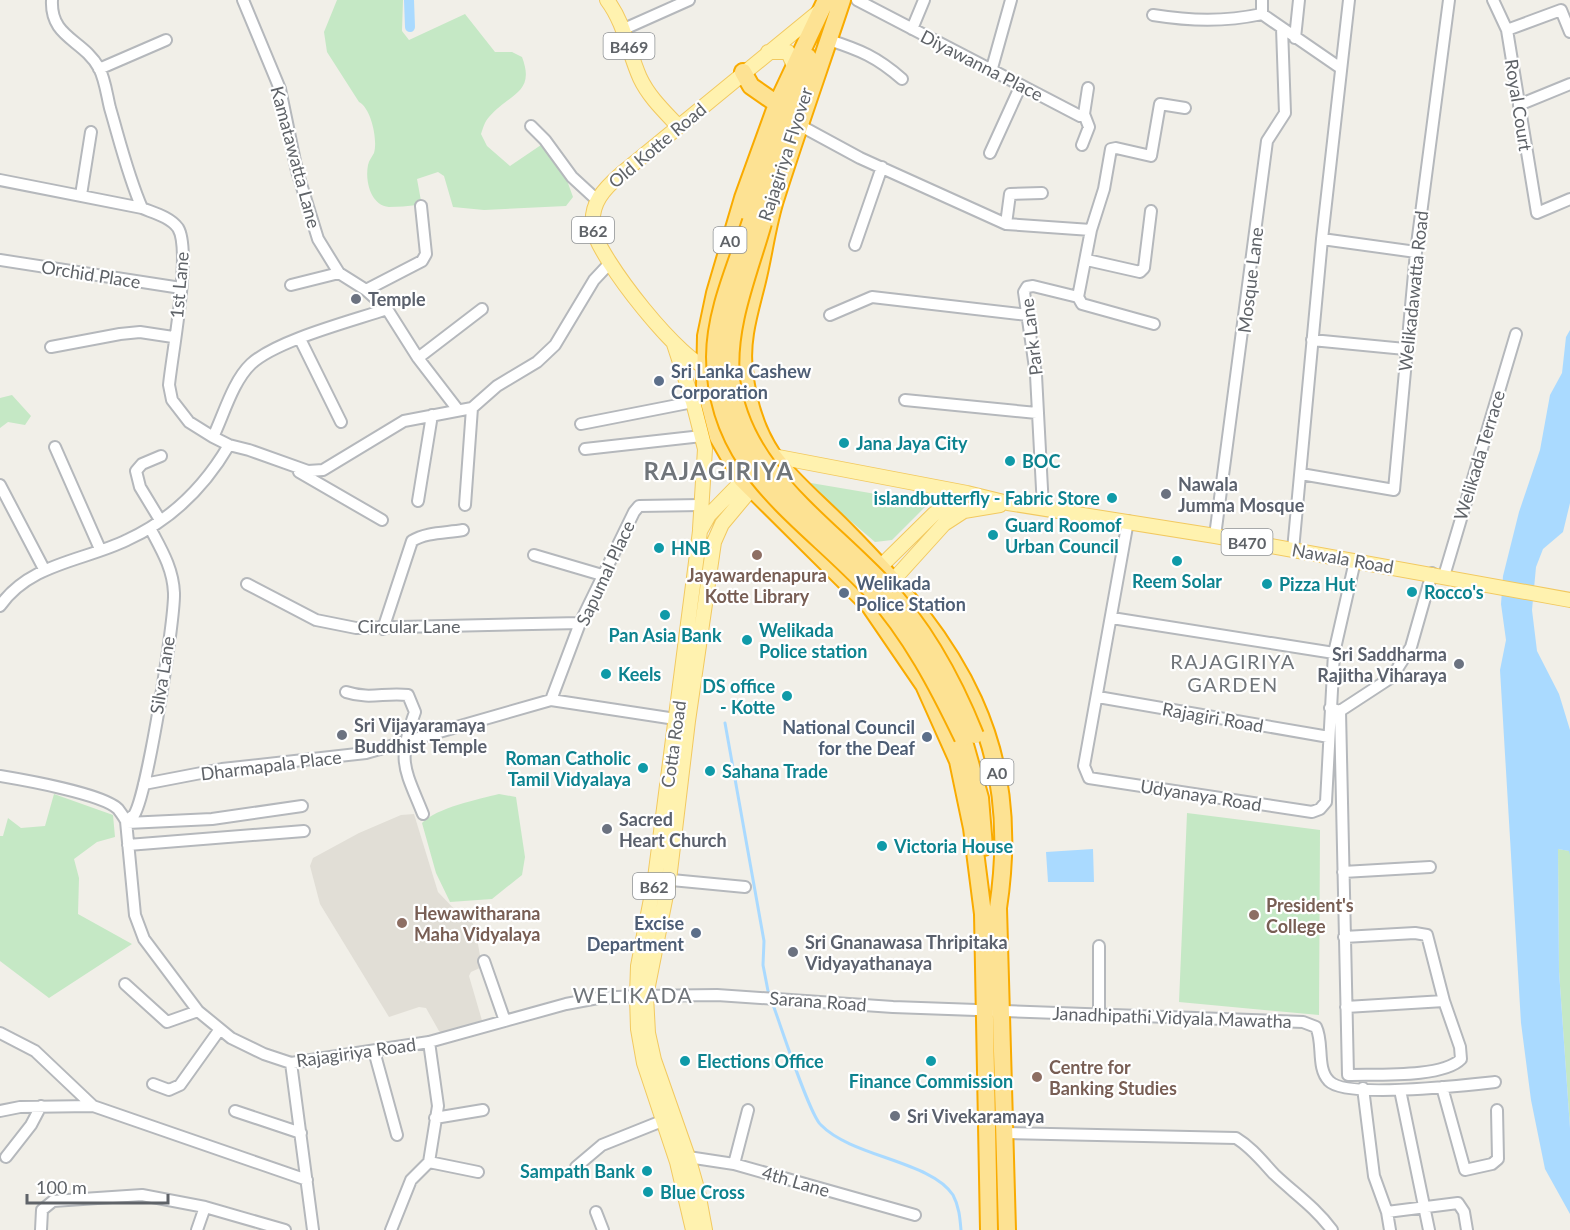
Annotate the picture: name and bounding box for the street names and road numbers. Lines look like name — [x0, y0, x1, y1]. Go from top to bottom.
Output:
street label: Diyawanna Place — [917, 25, 1047, 105]
road number: B469 — [604, 33, 654, 59]
street label: Royal Court — [1501, 58, 1537, 153]
street label: Kamatawatta Lane — [266, 84, 326, 230]
street label: Rajagiriya Flyover — [753, 84, 817, 223]
street label: Old Kotte Road — [604, 98, 710, 192]
street label: Welikadawatta Road — [1394, 210, 1432, 372]
road number: B62 — [572, 217, 614, 243]
street label: Mosque Lane — [1233, 226, 1267, 334]
road number: A0 — [714, 227, 746, 253]
street label: 1st Lane — [165, 251, 193, 319]
street label: Orchid Place — [40, 255, 142, 293]
street label: Park Lane — [1015, 297, 1047, 377]
street label: Welikada Terrace — [1449, 387, 1509, 523]
street label: Sapumal Place — [571, 517, 639, 629]
road number: B470 — [1222, 529, 1272, 555]
street label: Nawala Road — [1290, 538, 1396, 578]
street label: Circular Lane — [358, 615, 460, 637]
street label: Silva Lane — [145, 634, 179, 716]
street label: Rajagiri Road — [1161, 697, 1265, 737]
street label: Cotta Road — [656, 699, 690, 789]
street label: Dharmapala Place — [199, 745, 343, 785]
road number: A0 — [980, 759, 1014, 785]
street label: Udyanaya Road — [1139, 775, 1263, 815]
road number: B62 — [633, 873, 675, 899]
street label: Sarana Road — [769, 987, 867, 1015]
street label: Janadhipathi Vidyala Mawatha — [1052, 1002, 1292, 1032]
street label: Rajagiriya Road — [295, 1033, 417, 1071]
street label: 4th Lane — [760, 1161, 832, 1201]

